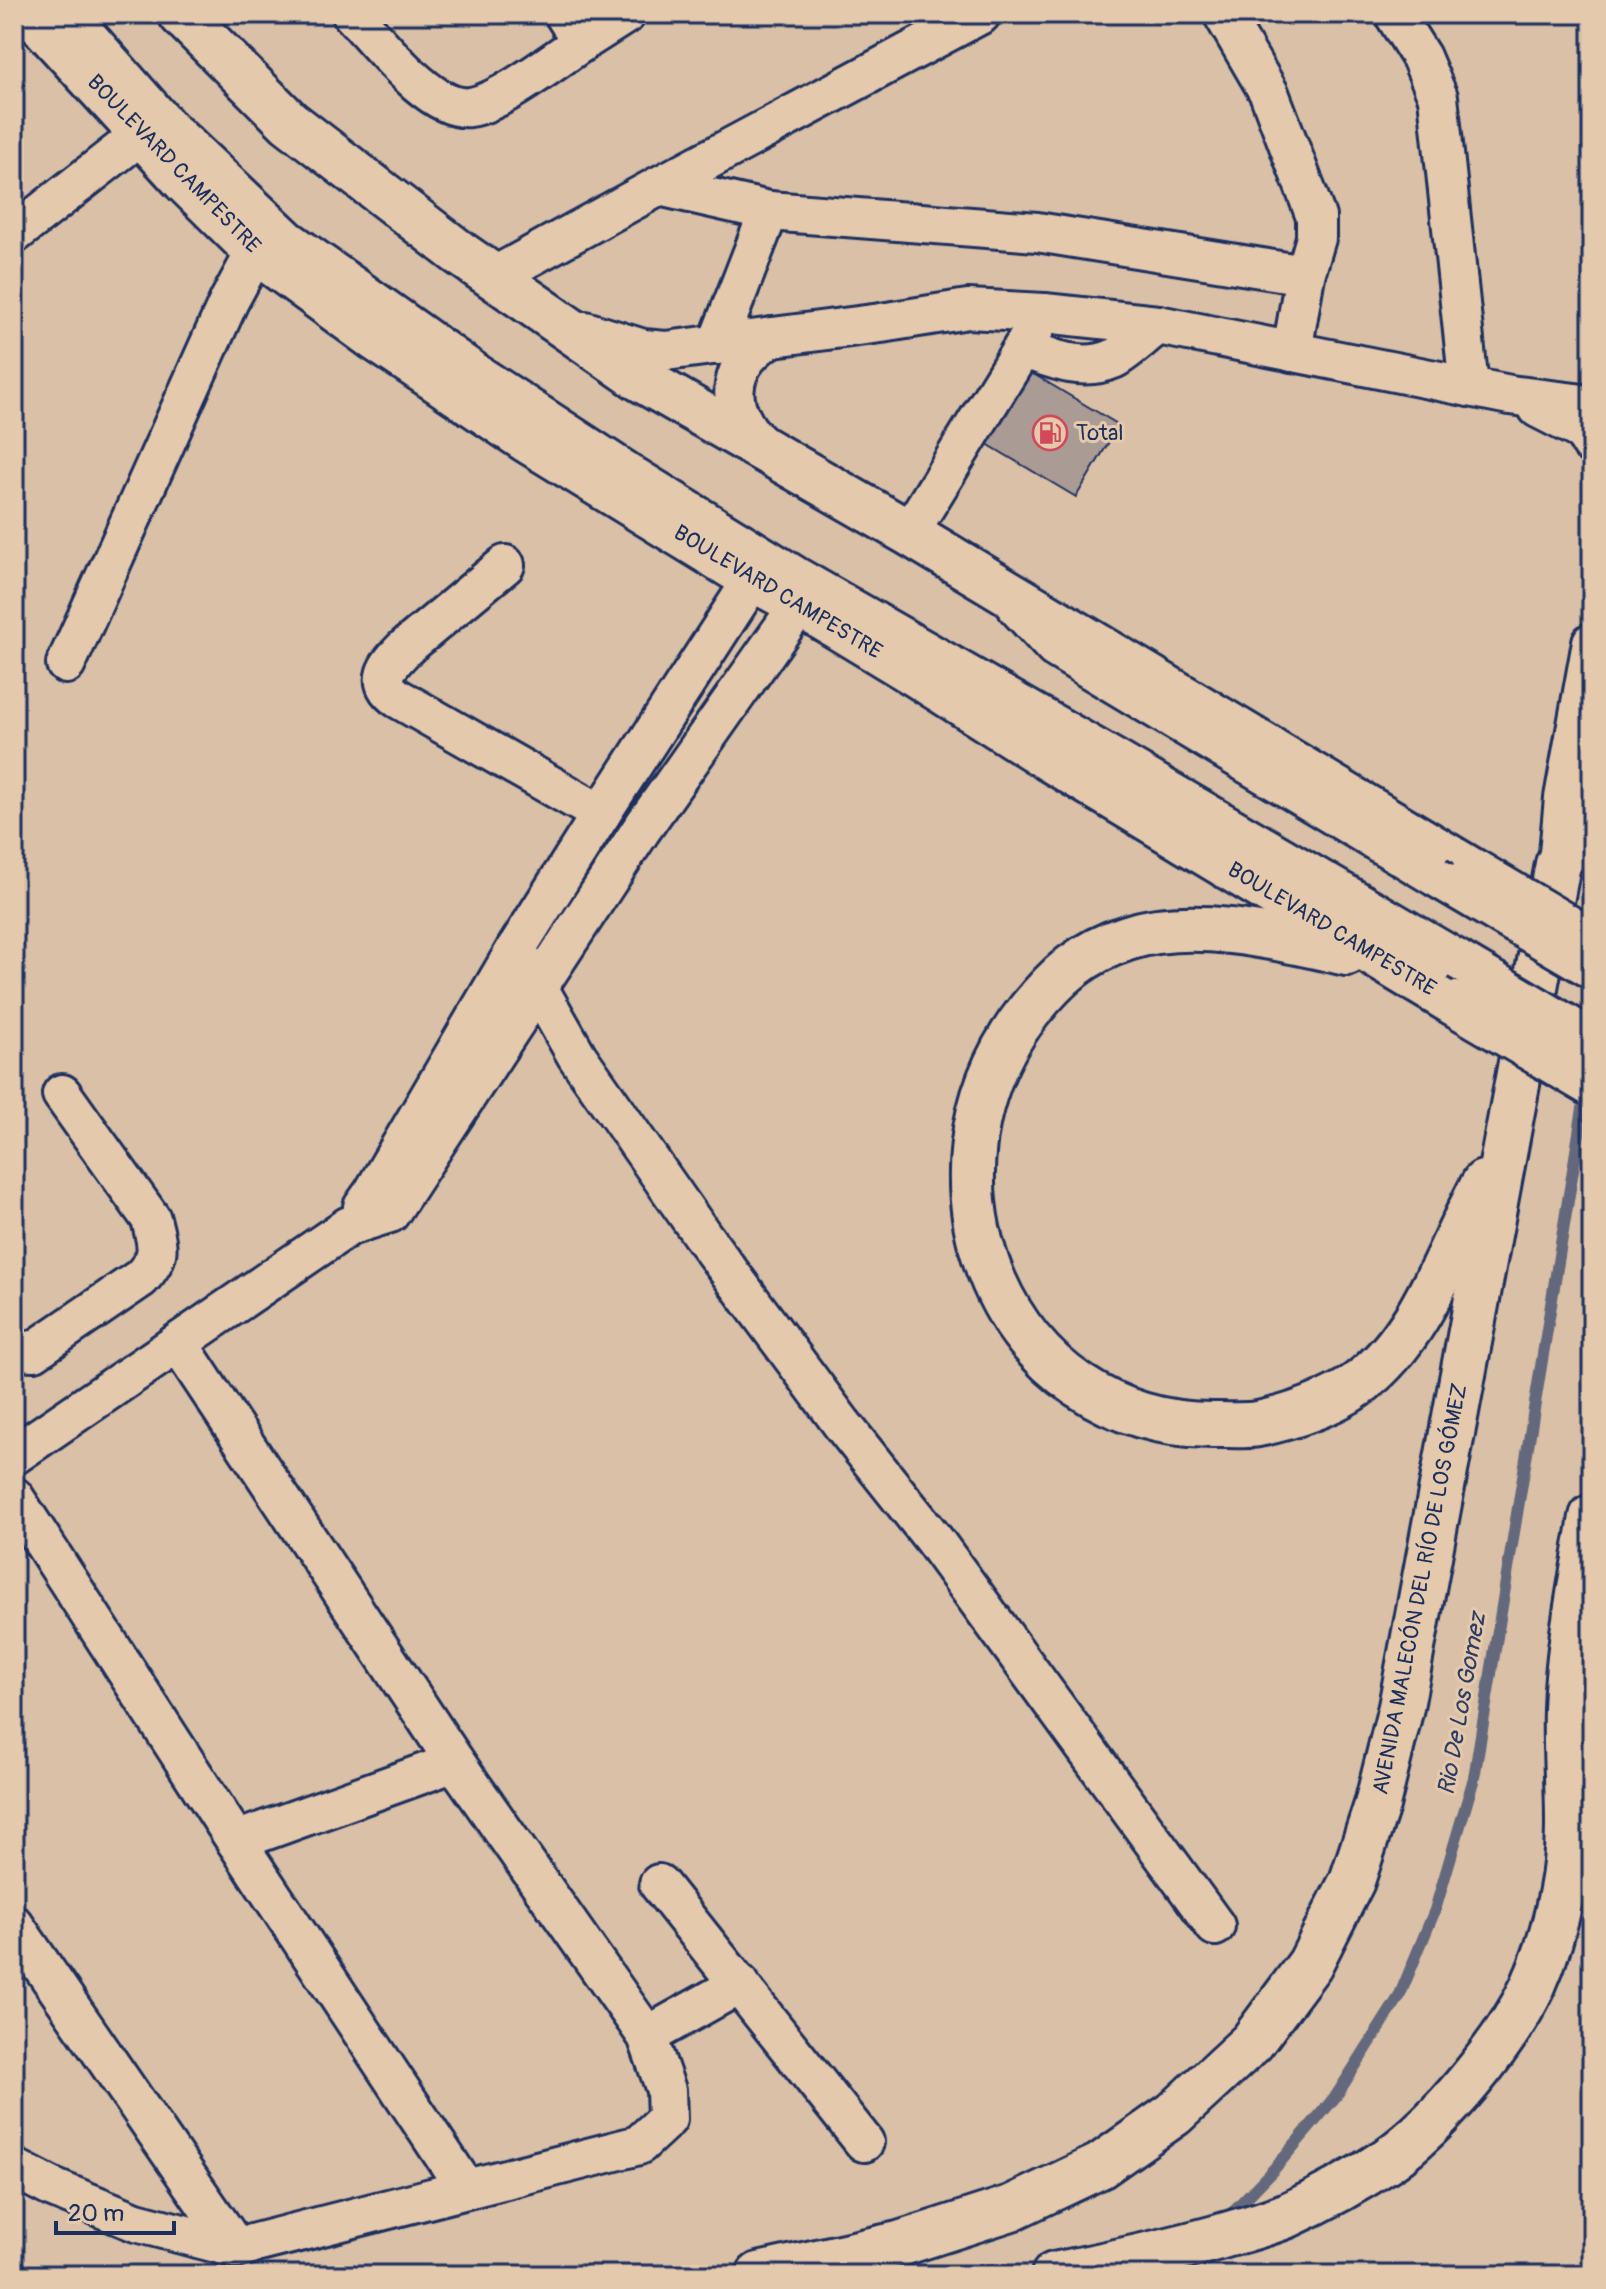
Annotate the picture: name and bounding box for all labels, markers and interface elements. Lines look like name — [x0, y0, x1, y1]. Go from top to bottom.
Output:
street label: BOULEVARD CAMPESTRE — [81, 69, 267, 259]
fuel station icon: Total — [1031, 414, 1069, 452]
place label: Total — [1076, 419, 1123, 447]
street label: BOULEVARD CAMPESTRE — [669, 519, 887, 665]
street label: BOULEVARD CAMPESTRE — [1223, 856, 1441, 1002]
street label: AVENIDA MALECÓN DEL RÍO DE LOS GÓMEZ — [1366, 1381, 1474, 1797]
water label: Rio De Los Gomez — [1432, 1607, 1493, 1797]
scale bar — [56, 2185, 174, 2235]
text: 20 m — [68, 2199, 124, 2228]

